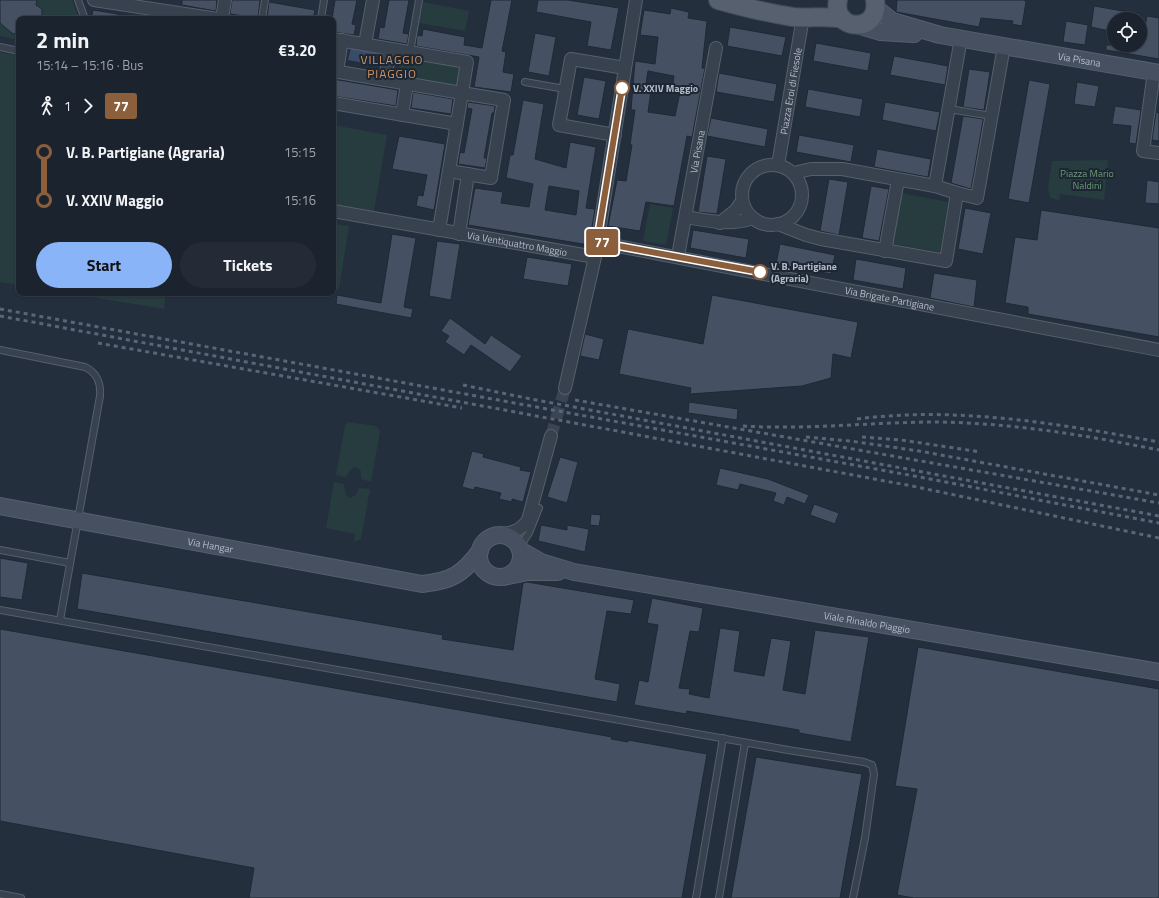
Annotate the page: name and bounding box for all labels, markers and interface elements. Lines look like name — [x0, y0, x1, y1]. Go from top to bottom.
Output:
map controls — [1107, 12, 1147, 52]
button: locate — [1107, 12, 1147, 52]
text: 2 min — [36, 23, 89, 57]
text: €3.20 — [279, 39, 316, 62]
street label: Piazza Eroi di Fiesole — [776, 47, 805, 136]
street label: Via Pisana — [1057, 48, 1102, 70]
district label: VILLAGGIO PIAGGIO — [360, 50, 424, 83]
text: 15:14 – 15:16 · Bus — [36, 55, 143, 75]
marker: V. XXIV Maggio — [614, 80, 630, 96]
place label: V. XXIV Maggio — [633, 81, 698, 96]
icon: walk — [36, 95, 58, 117]
icon: forward — [77, 95, 99, 117]
text: 77 — [113, 95, 129, 116]
text: 1 — [64, 96, 71, 116]
street label: Via Pisana — [686, 129, 708, 174]
text: V. B. Partigiane (Agraria) — [66, 141, 225, 164]
text: 15:15 — [284, 142, 316, 162]
park label: Piazza Mario Naldini — [1060, 166, 1114, 193]
text: V. XXIV Maggio — [66, 189, 164, 212]
text: 15:16 — [284, 190, 316, 210]
street label: Via Ventiquattro Maggio — [466, 227, 568, 260]
line badge: 77 — [584, 229, 620, 255]
text: 77 — [594, 231, 610, 252]
button: Start — [36, 242, 172, 288]
button: Tickets — [180, 242, 316, 288]
place label: V. B. Partigiane (Agraria) — [771, 259, 837, 286]
marker: V. B. Partigiane (Agraria) — [752, 264, 768, 280]
street label: Via Brigate Partigiane — [844, 282, 936, 314]
street label: Via Hangar — [186, 533, 235, 557]
street label: Viale Rinaldo Piaggio — [823, 607, 911, 637]

